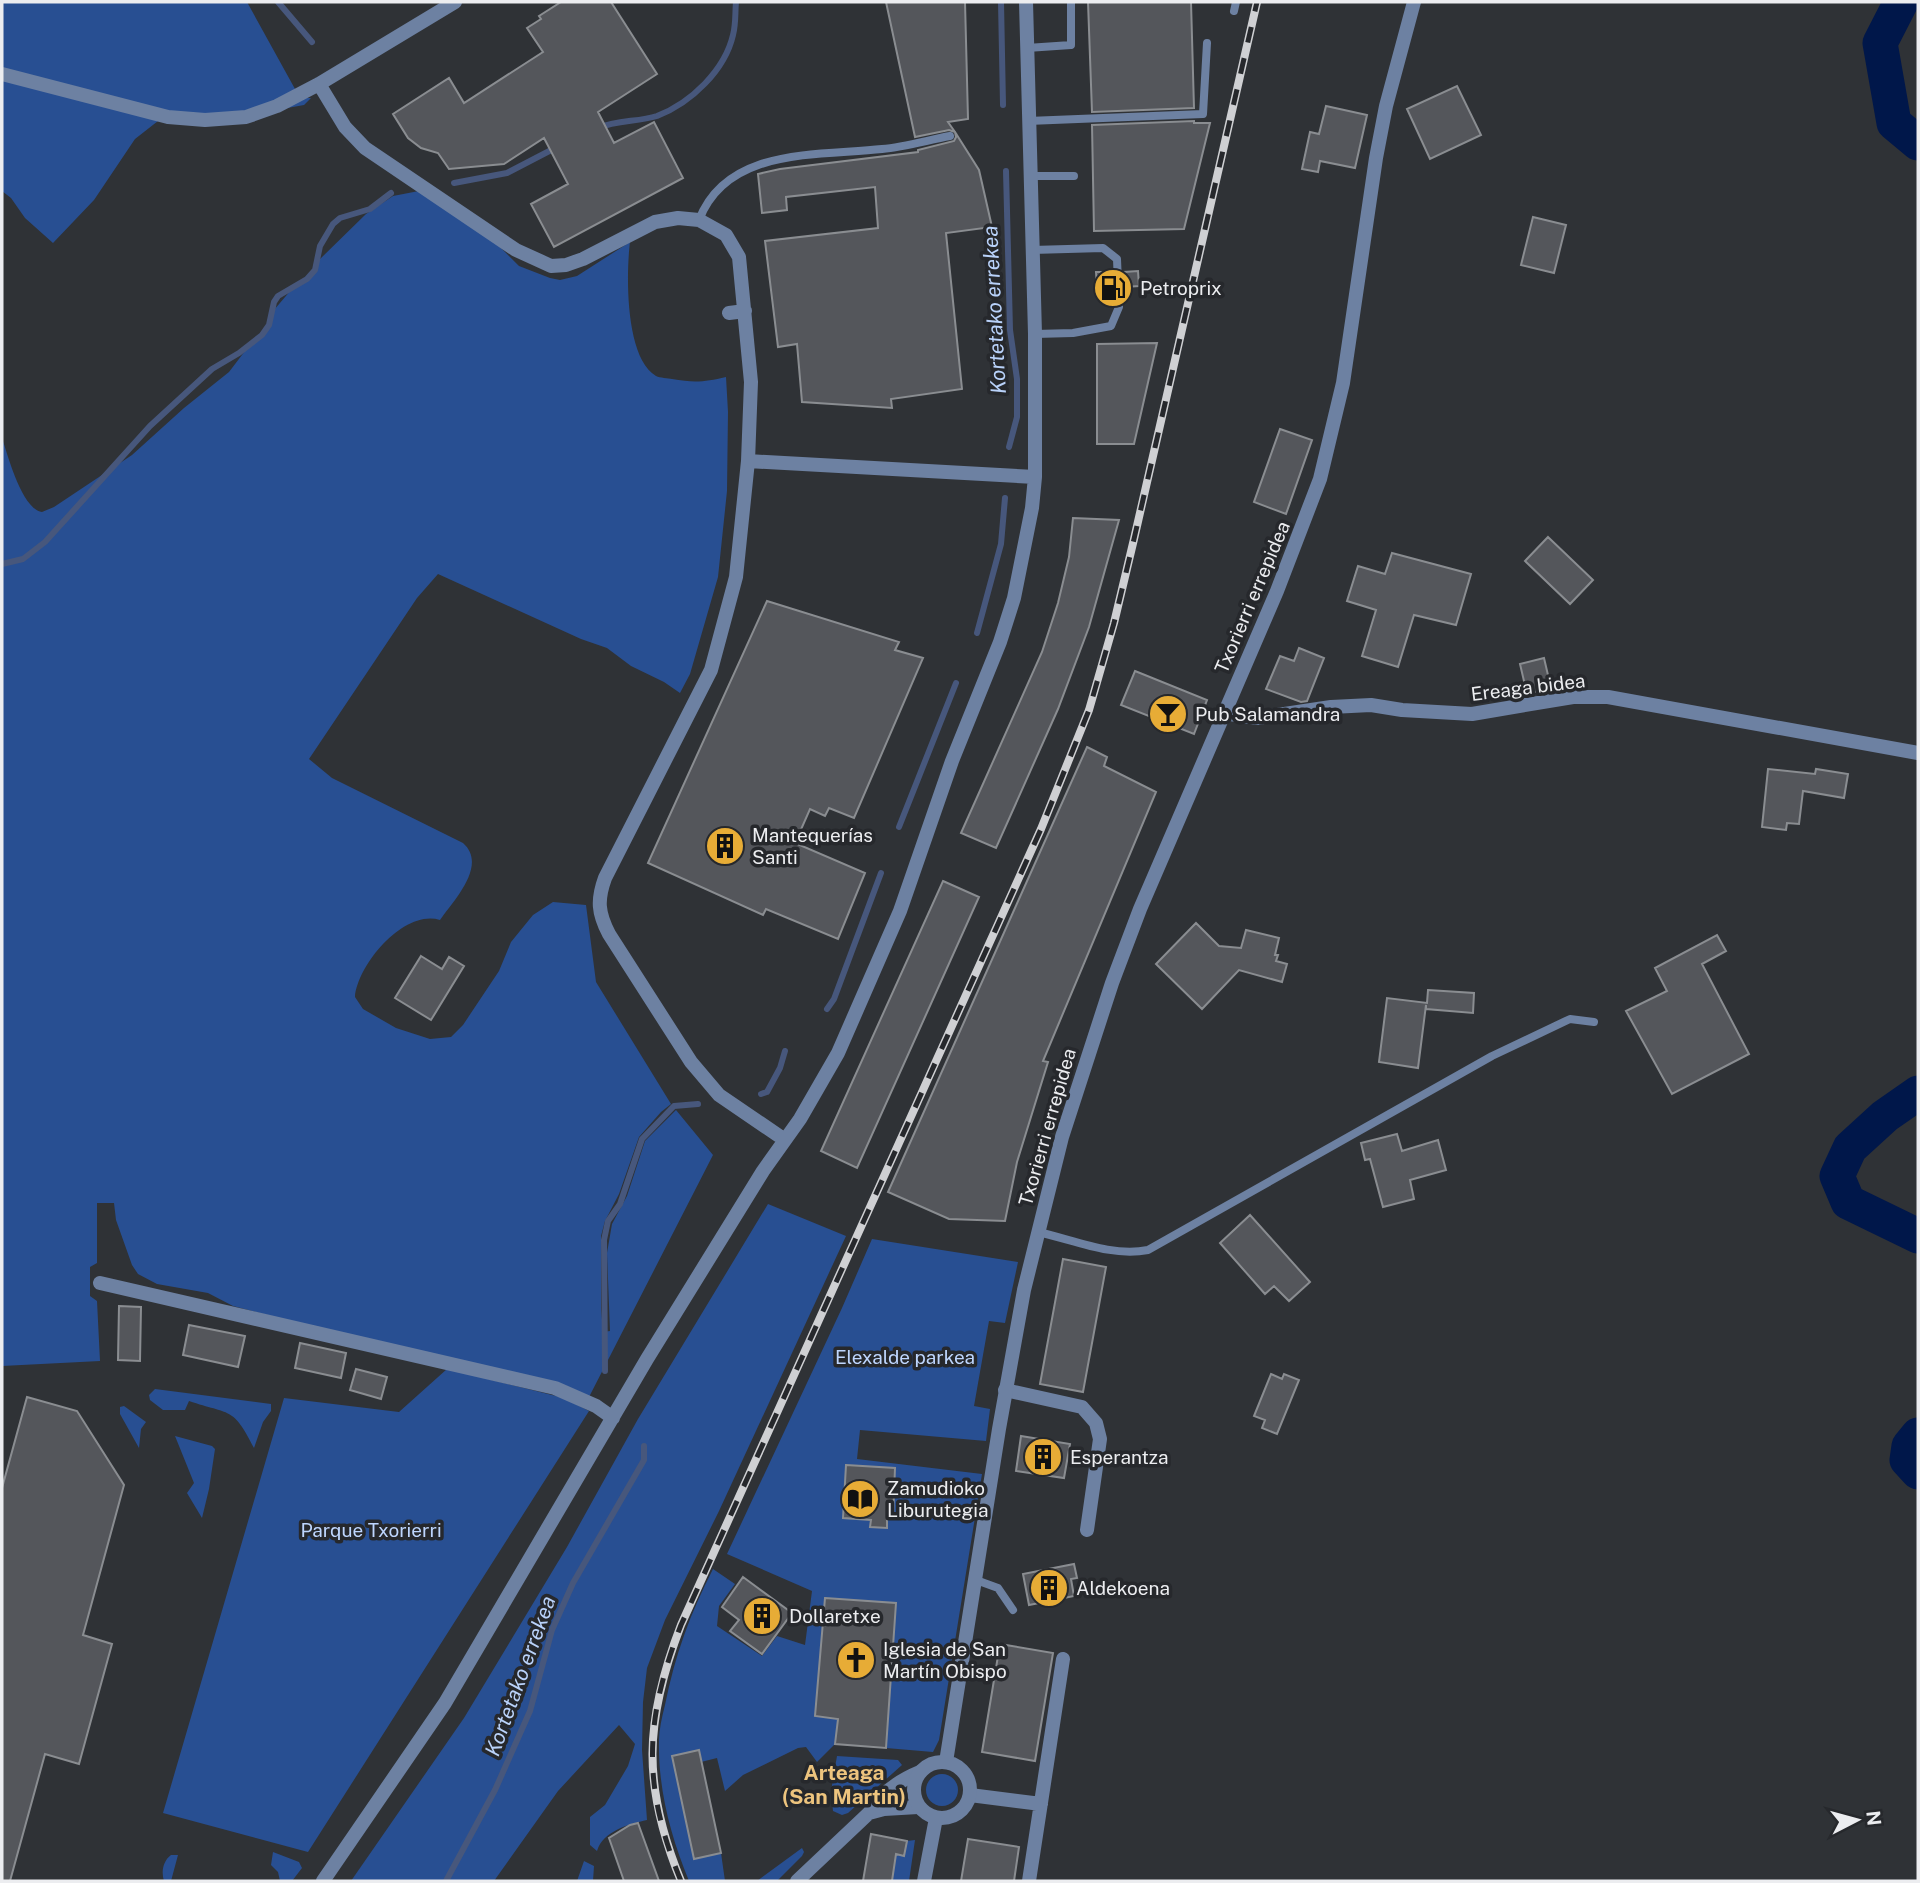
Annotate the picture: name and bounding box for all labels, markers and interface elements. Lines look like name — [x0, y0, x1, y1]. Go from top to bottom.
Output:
water label: Kortetako errekea — [977, 225, 1011, 395]
fuel station icon: Petroprix — [1092, 267, 1134, 309]
place label: Petroprix — [1140, 277, 1222, 299]
street label: Txorierri errepidea — [1210, 518, 1294, 676]
street label: Ereaga bidea — [1470, 669, 1586, 705]
bar icon: Pub Salamandra — [1147, 693, 1189, 735]
place label: Pub Salamandra — [1195, 703, 1340, 725]
place label: Mantequerías Santi — [752, 824, 873, 868]
building icon: Mantequerías Santi — [704, 825, 746, 867]
street label: Txorierri errepidea — [1014, 1046, 1080, 1208]
park label: Elexalde parkea — [835, 1346, 975, 1368]
building icon: Esperantza — [1022, 1436, 1064, 1478]
place label: Esperantza — [1070, 1446, 1169, 1468]
place label: Zamudioko Liburutegia — [887, 1477, 989, 1521]
library icon: Zamudioko Liburutegia — [839, 1478, 881, 1520]
park label: Parque Txorierri — [300, 1519, 442, 1541]
building icon: Aldekoena — [1028, 1567, 1070, 1609]
place label: Aldekoena — [1076, 1577, 1170, 1599]
water label: Kortetako errekea — [479, 1592, 561, 1760]
building icon: Dollaretxe — [741, 1595, 783, 1637]
place label: Dollaretxe — [789, 1605, 881, 1627]
place label: Iglesia de San Martín Obispo — [883, 1638, 1007, 1682]
church icon: Iglesia de San Martín Obispo — [835, 1639, 877, 1681]
district label: Arteaga (San Martin) — [782, 1760, 906, 1809]
north arrow — [1822, 1785, 1892, 1855]
text: N — [1862, 1810, 1886, 1827]

